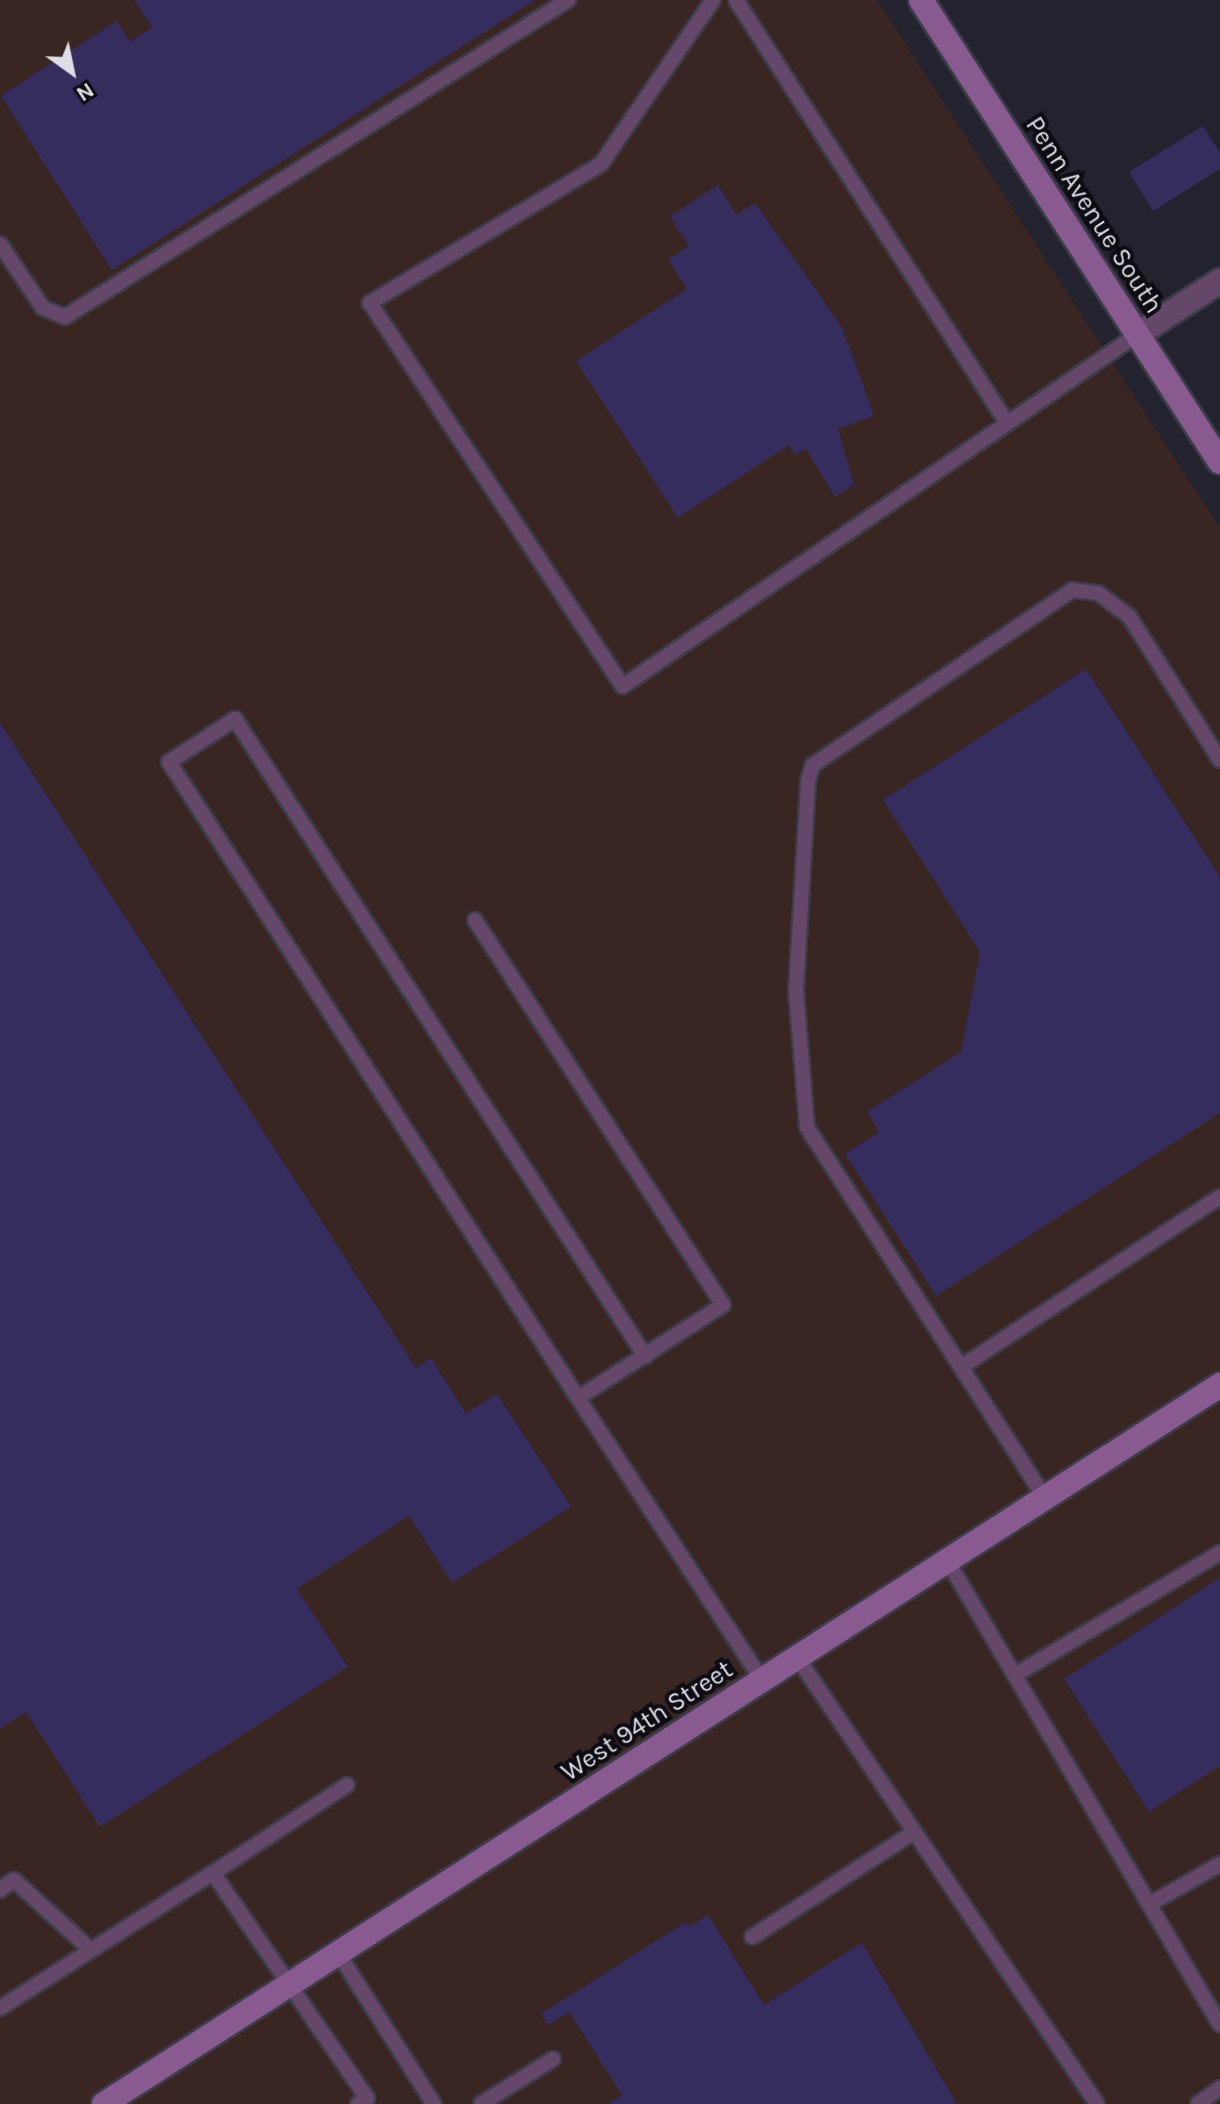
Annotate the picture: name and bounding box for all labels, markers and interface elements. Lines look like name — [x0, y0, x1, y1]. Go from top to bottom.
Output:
north arrow — [32, 32, 112, 112]
text: N — [71, 77, 99, 107]
street label: Penn Avenue South — [1019, 111, 1169, 319]
street label: West 94th Street — [555, 1654, 739, 1788]

